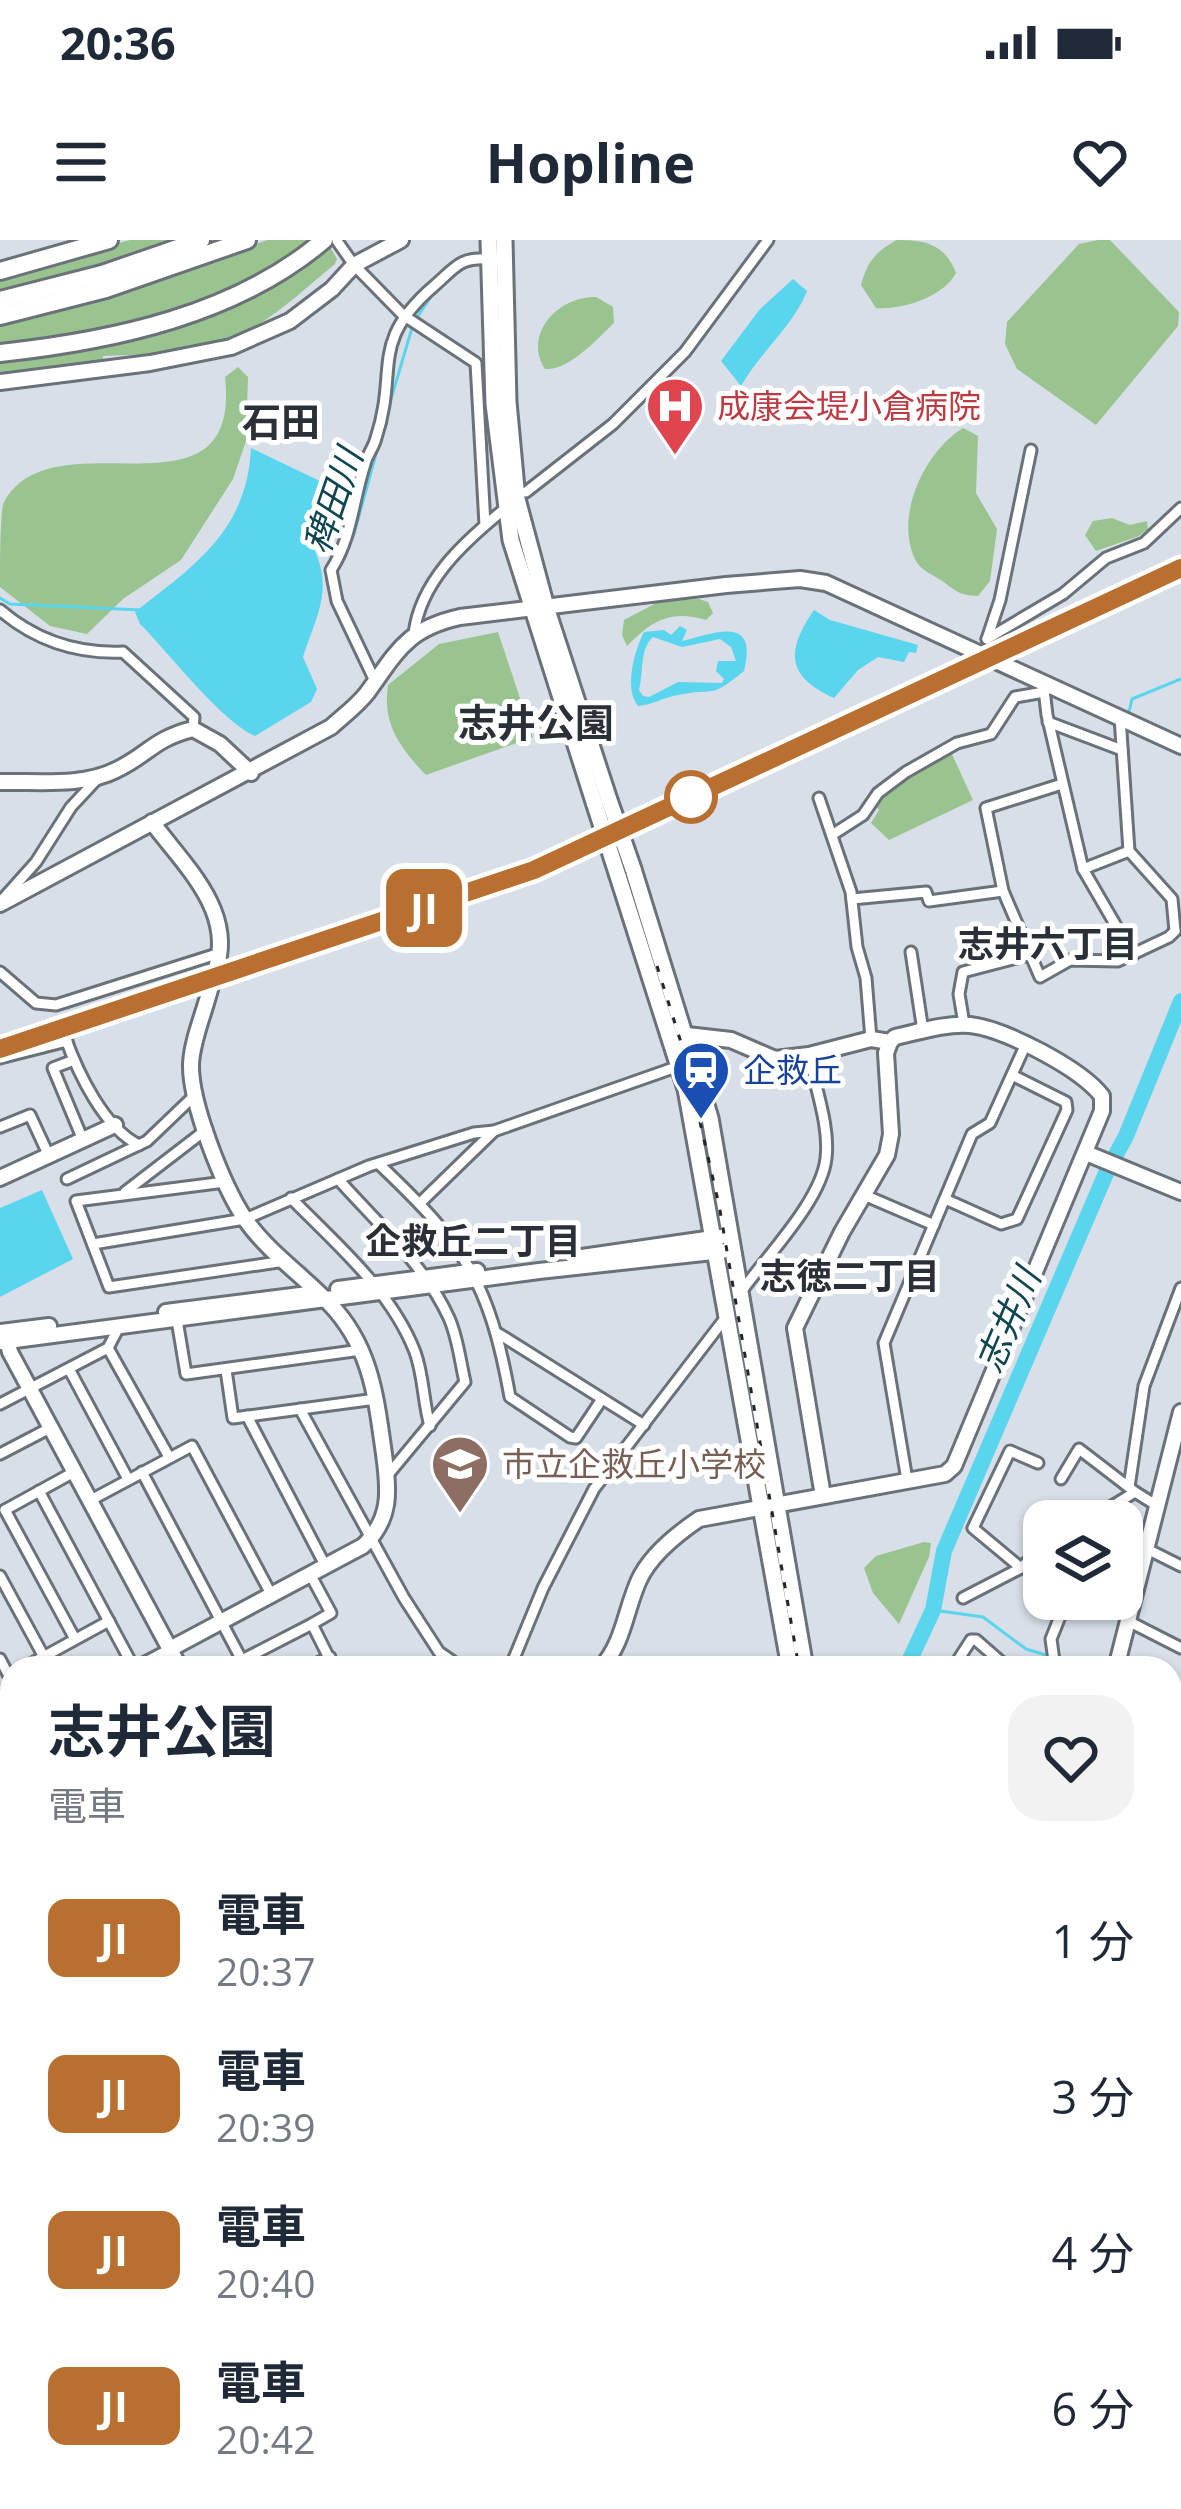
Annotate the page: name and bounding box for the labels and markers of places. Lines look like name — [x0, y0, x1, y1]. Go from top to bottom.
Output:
hospital icon: 成康会堤小倉病院 — [644, 375, 706, 457]
place label: 成康会堤小倉病院 — [717, 383, 981, 428]
unlabelled marker — [666, 772, 716, 822]
station icon: 企救丘 — [670, 1039, 732, 1121]
place label: 企救丘 — [743, 1047, 842, 1092]
school or university icon: 市立企救丘小学校 — [429, 1433, 491, 1515]
place label: 市立企救丘小学校 — [502, 1441, 766, 1486]

